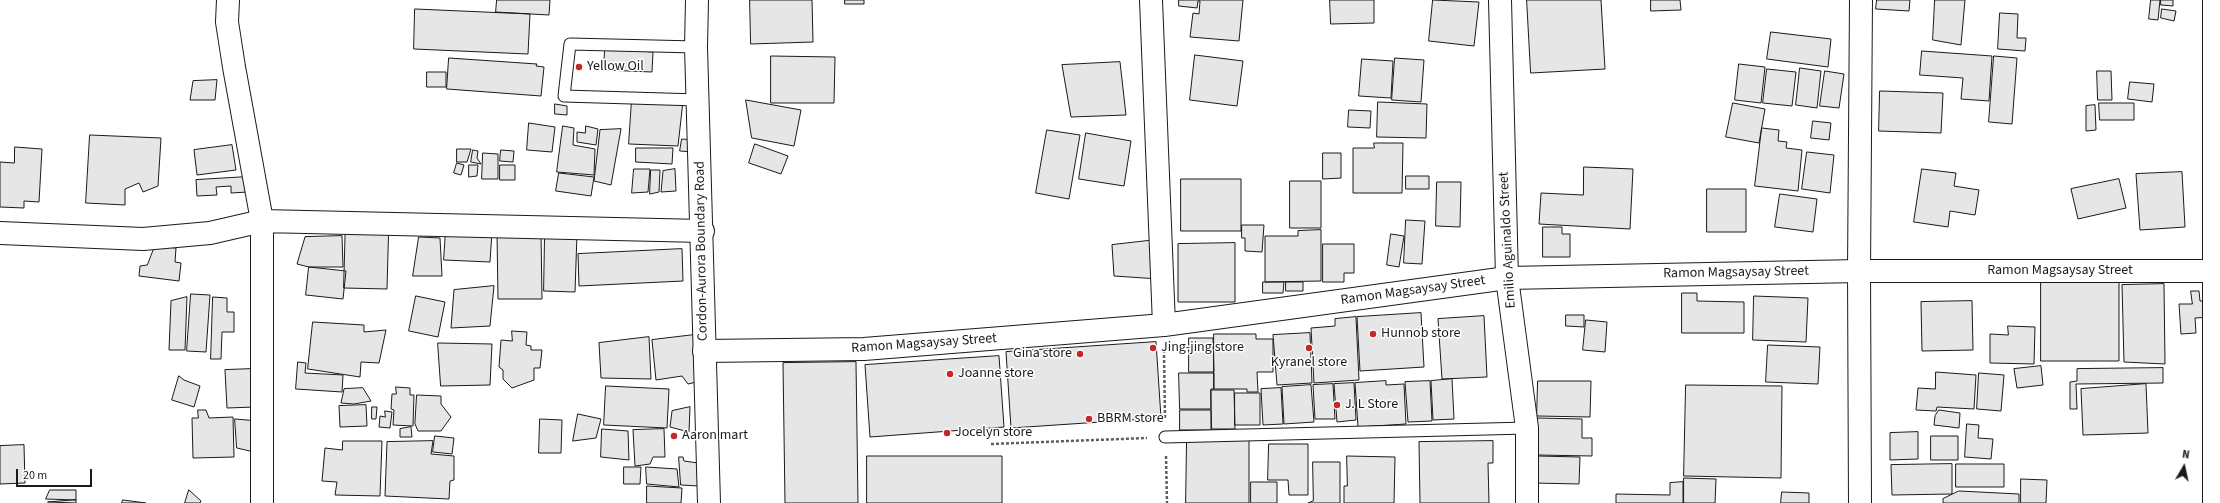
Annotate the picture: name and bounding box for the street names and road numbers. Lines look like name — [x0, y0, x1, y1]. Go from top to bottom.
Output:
street label: Cordon-Aurora Boundary Road — [692, 161, 712, 341]
street label: Emilio Aguinaldo Street — [1496, 171, 1520, 309]
street label: Ramon Magsaysay Street — [1663, 263, 1809, 283]
street label: Ramon Magsaysay Street — [1987, 263, 2133, 279]
street label: Ramon Magsaysay Street — [1340, 273, 1486, 309]
street label: Ramon Magsaysay Street — [851, 331, 997, 357]

